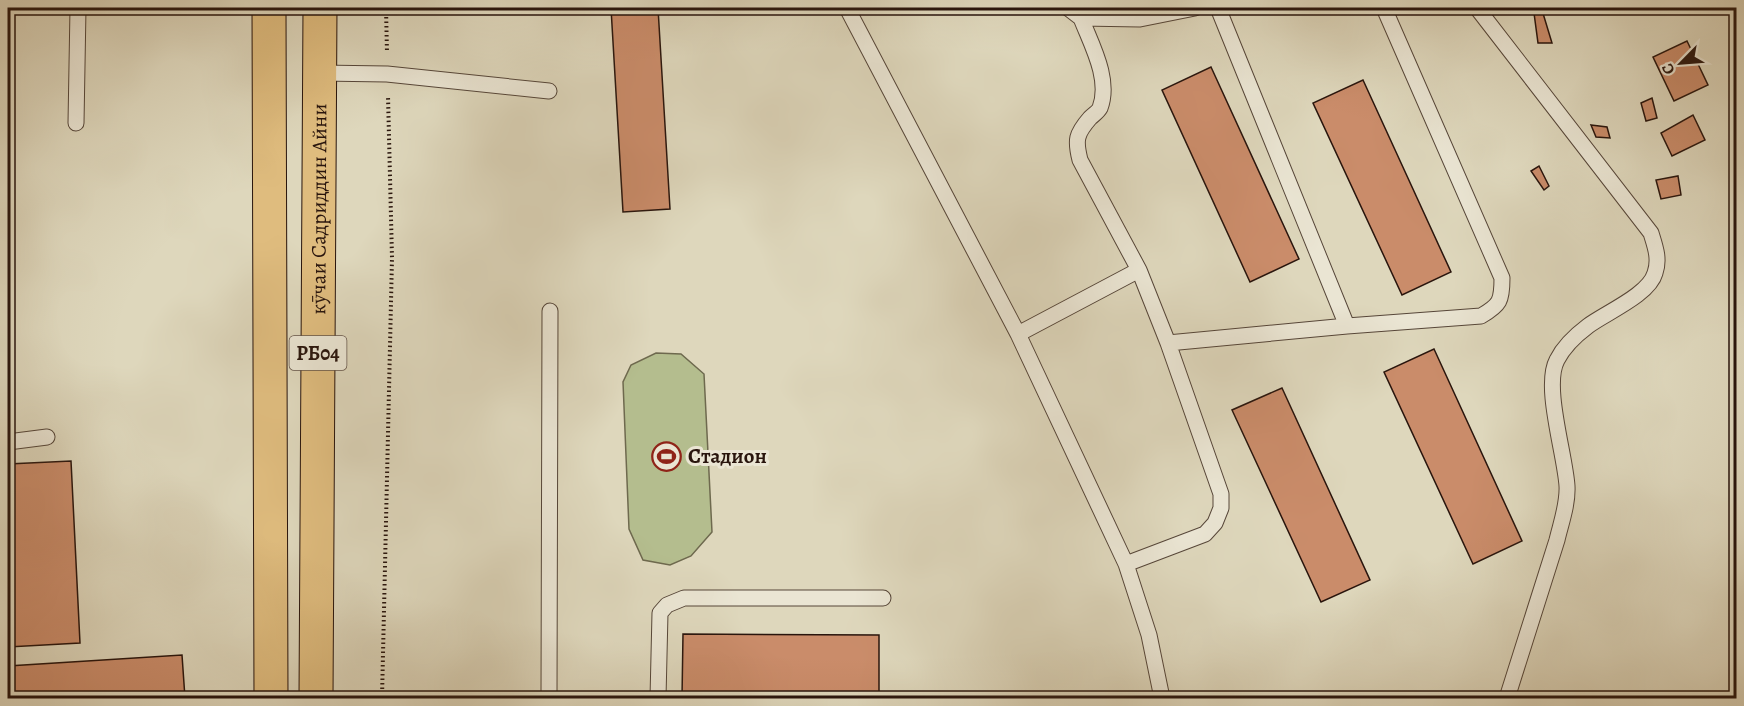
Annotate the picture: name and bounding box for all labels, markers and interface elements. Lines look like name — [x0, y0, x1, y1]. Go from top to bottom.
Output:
north arrow — [1651, 33, 1711, 93]
text: С — [1656, 60, 1680, 78]
street label: кӯчаи Садриддин Айни — [304, 103, 333, 315]
road number: РБ04 — [290, 336, 346, 370]
sports icon: Стадион — [651, 440, 683, 472]
place label: Стадион — [688, 442, 767, 470]

